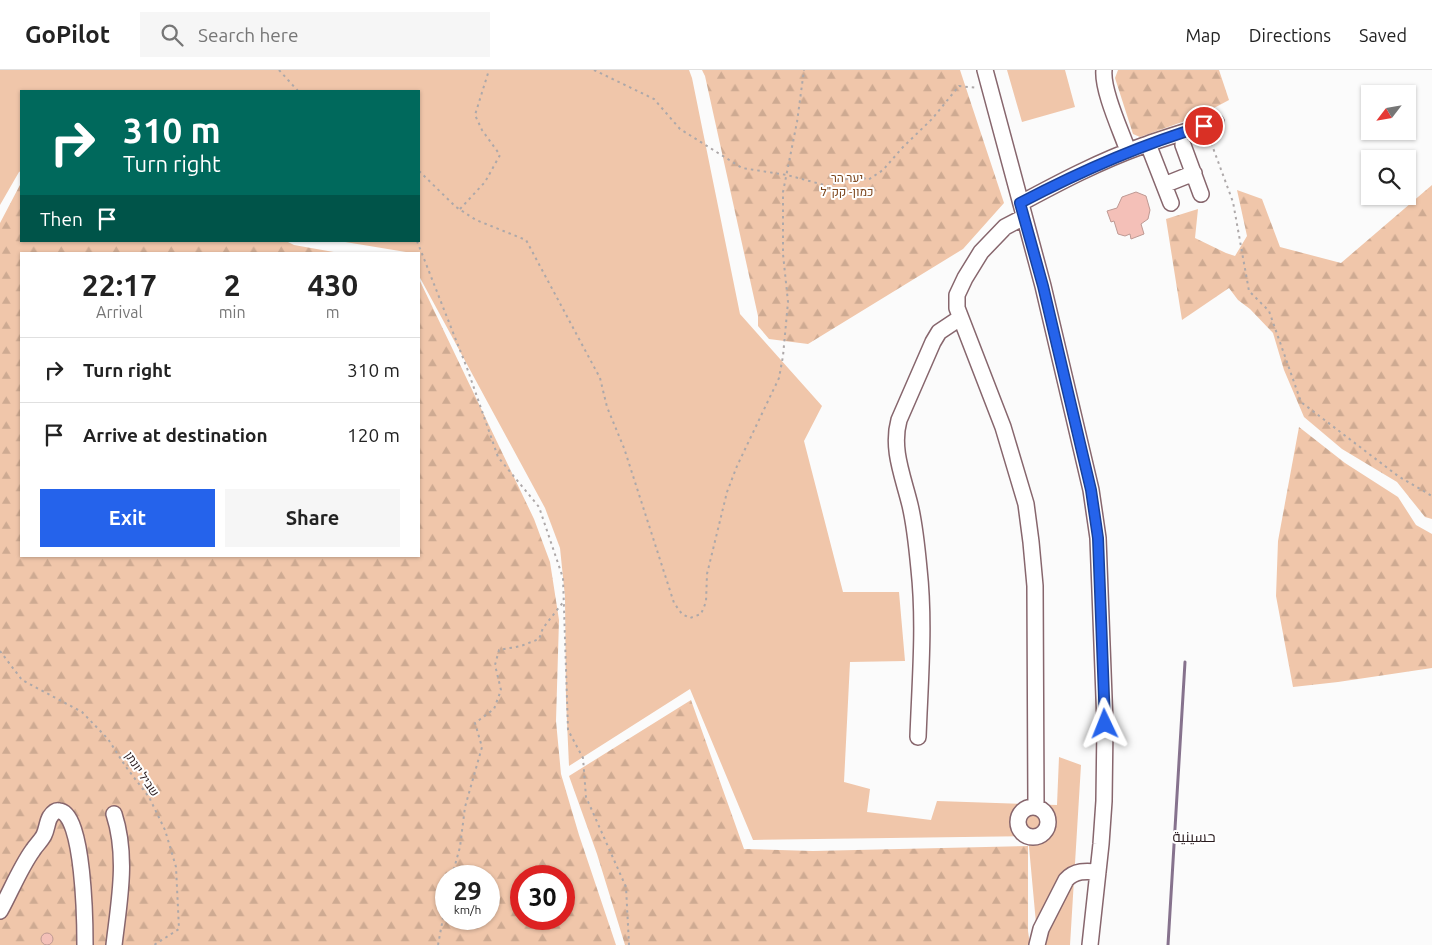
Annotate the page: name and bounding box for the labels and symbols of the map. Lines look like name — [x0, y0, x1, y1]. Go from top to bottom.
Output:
north arrow — [1361, 85, 1416, 140]
pin — [1183, 105, 1225, 147]
park label: יער הר כמון- קק"ל — [820, 171, 874, 198]
position arrow — [1078, 697, 1130, 749]
street label: שביל יונתן — [123, 749, 162, 798]
district label: حسينية — [1172, 828, 1216, 845]
speed limit sign: 30 — [510, 865, 575, 930]

